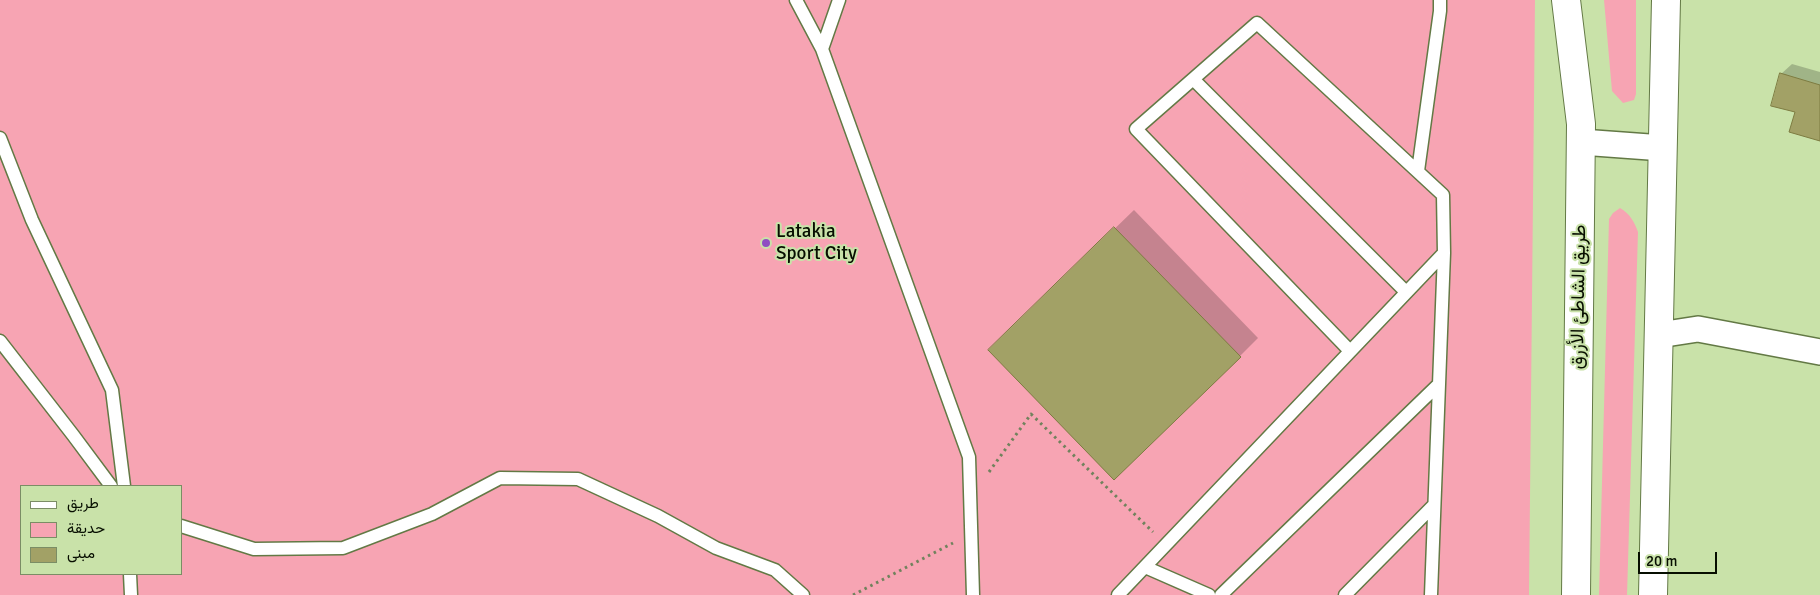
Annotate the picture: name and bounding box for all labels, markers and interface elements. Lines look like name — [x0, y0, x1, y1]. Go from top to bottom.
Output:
place label: Latakia Sport City — [776, 221, 857, 265]
street label: طريق الشاطئ الأزرق — [1566, 224, 1592, 370]
marker: Latakia Sport City — [760, 237, 772, 249]
legend — [20, 485, 182, 575]
text: طريق — [67, 494, 99, 512]
text: حديقة — [67, 519, 105, 537]
scale bar — [1640, 542, 1719, 574]
text: مبنى — [67, 544, 95, 562]
text: 20 m — [1646, 552, 1677, 570]

